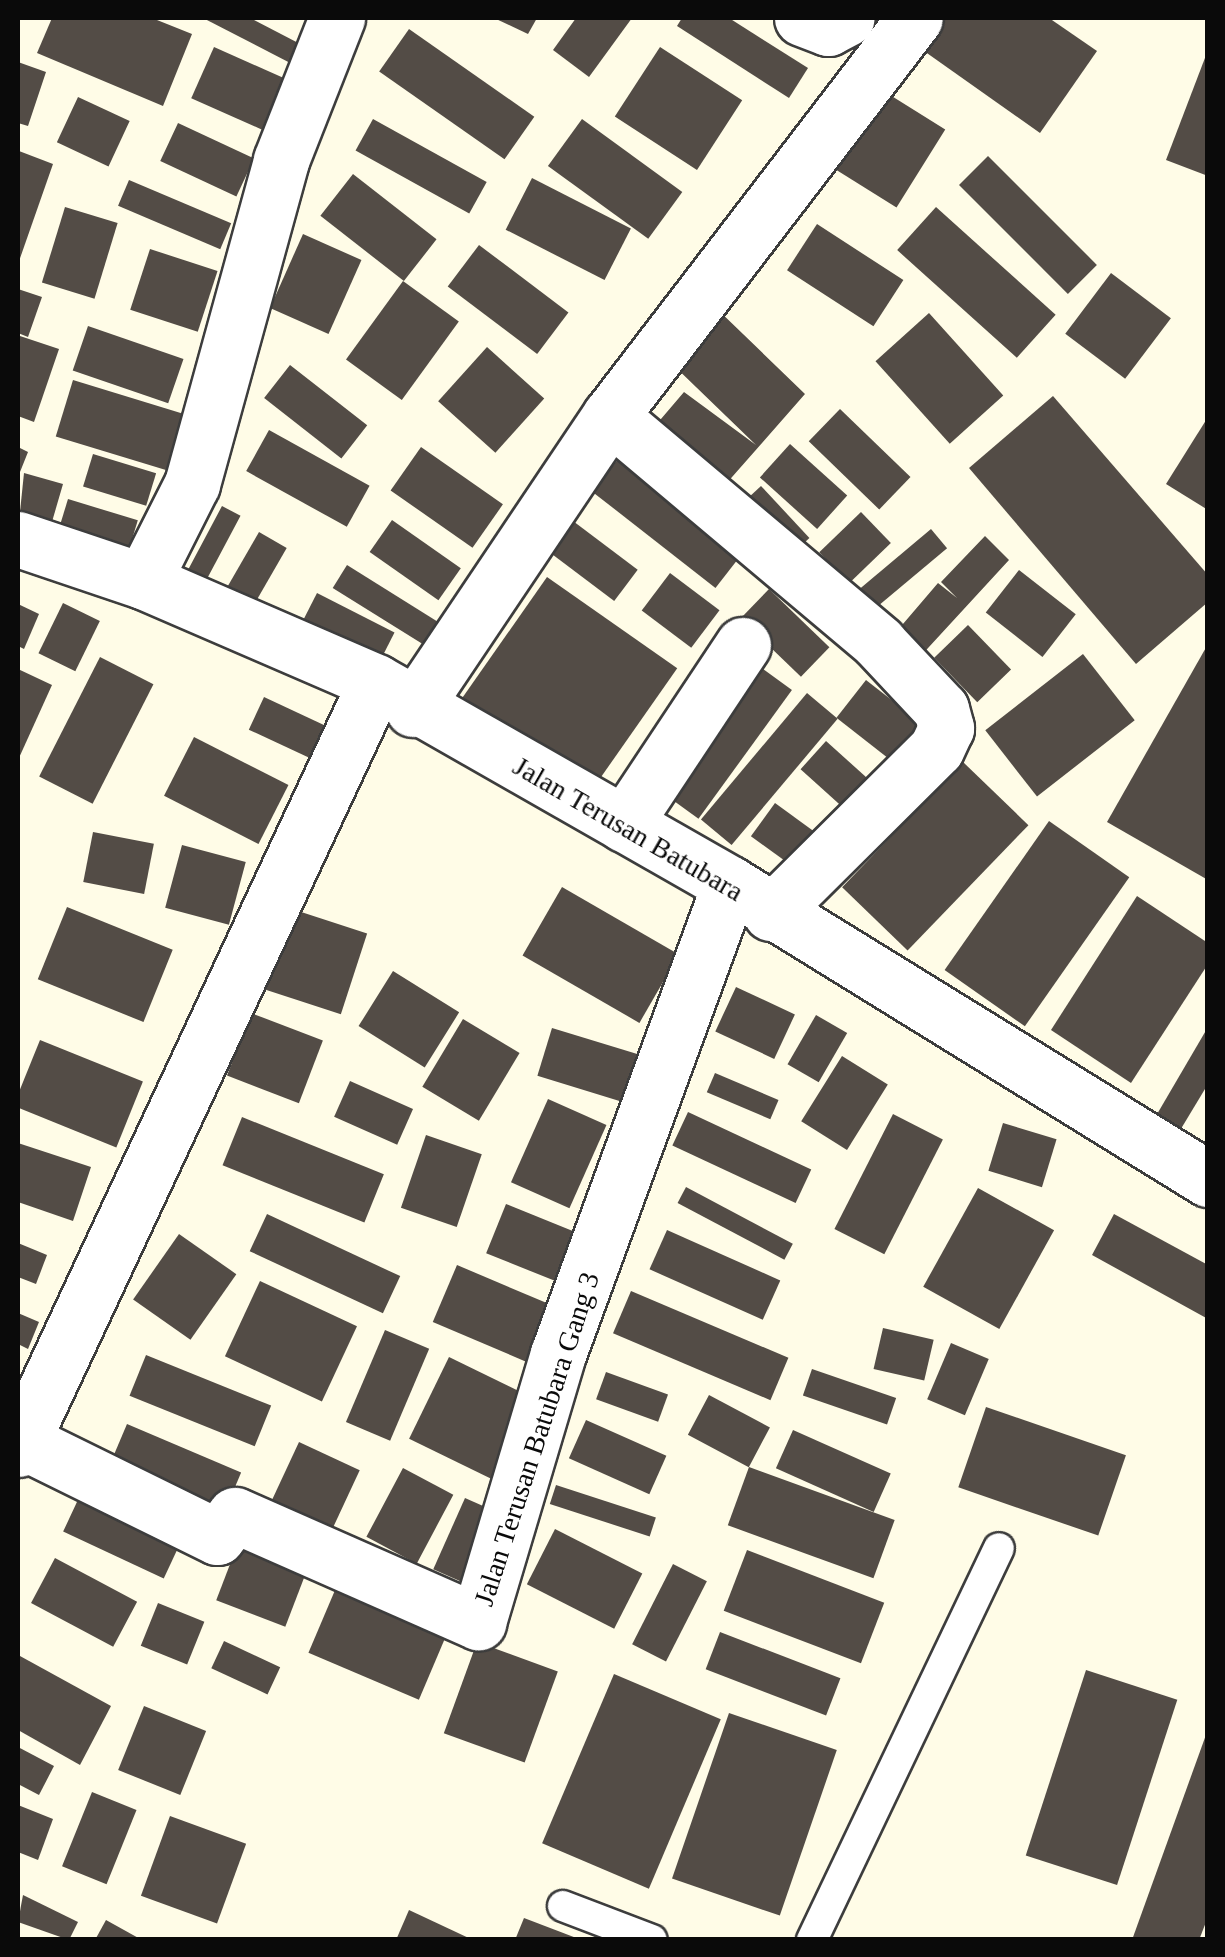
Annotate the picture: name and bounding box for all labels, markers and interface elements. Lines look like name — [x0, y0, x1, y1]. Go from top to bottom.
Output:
street label: Jalan Terusan Batubara — [507, 749, 749, 909]
street label: Jalan Terusan Batubara Gang 3 — [467, 1268, 607, 1610]

